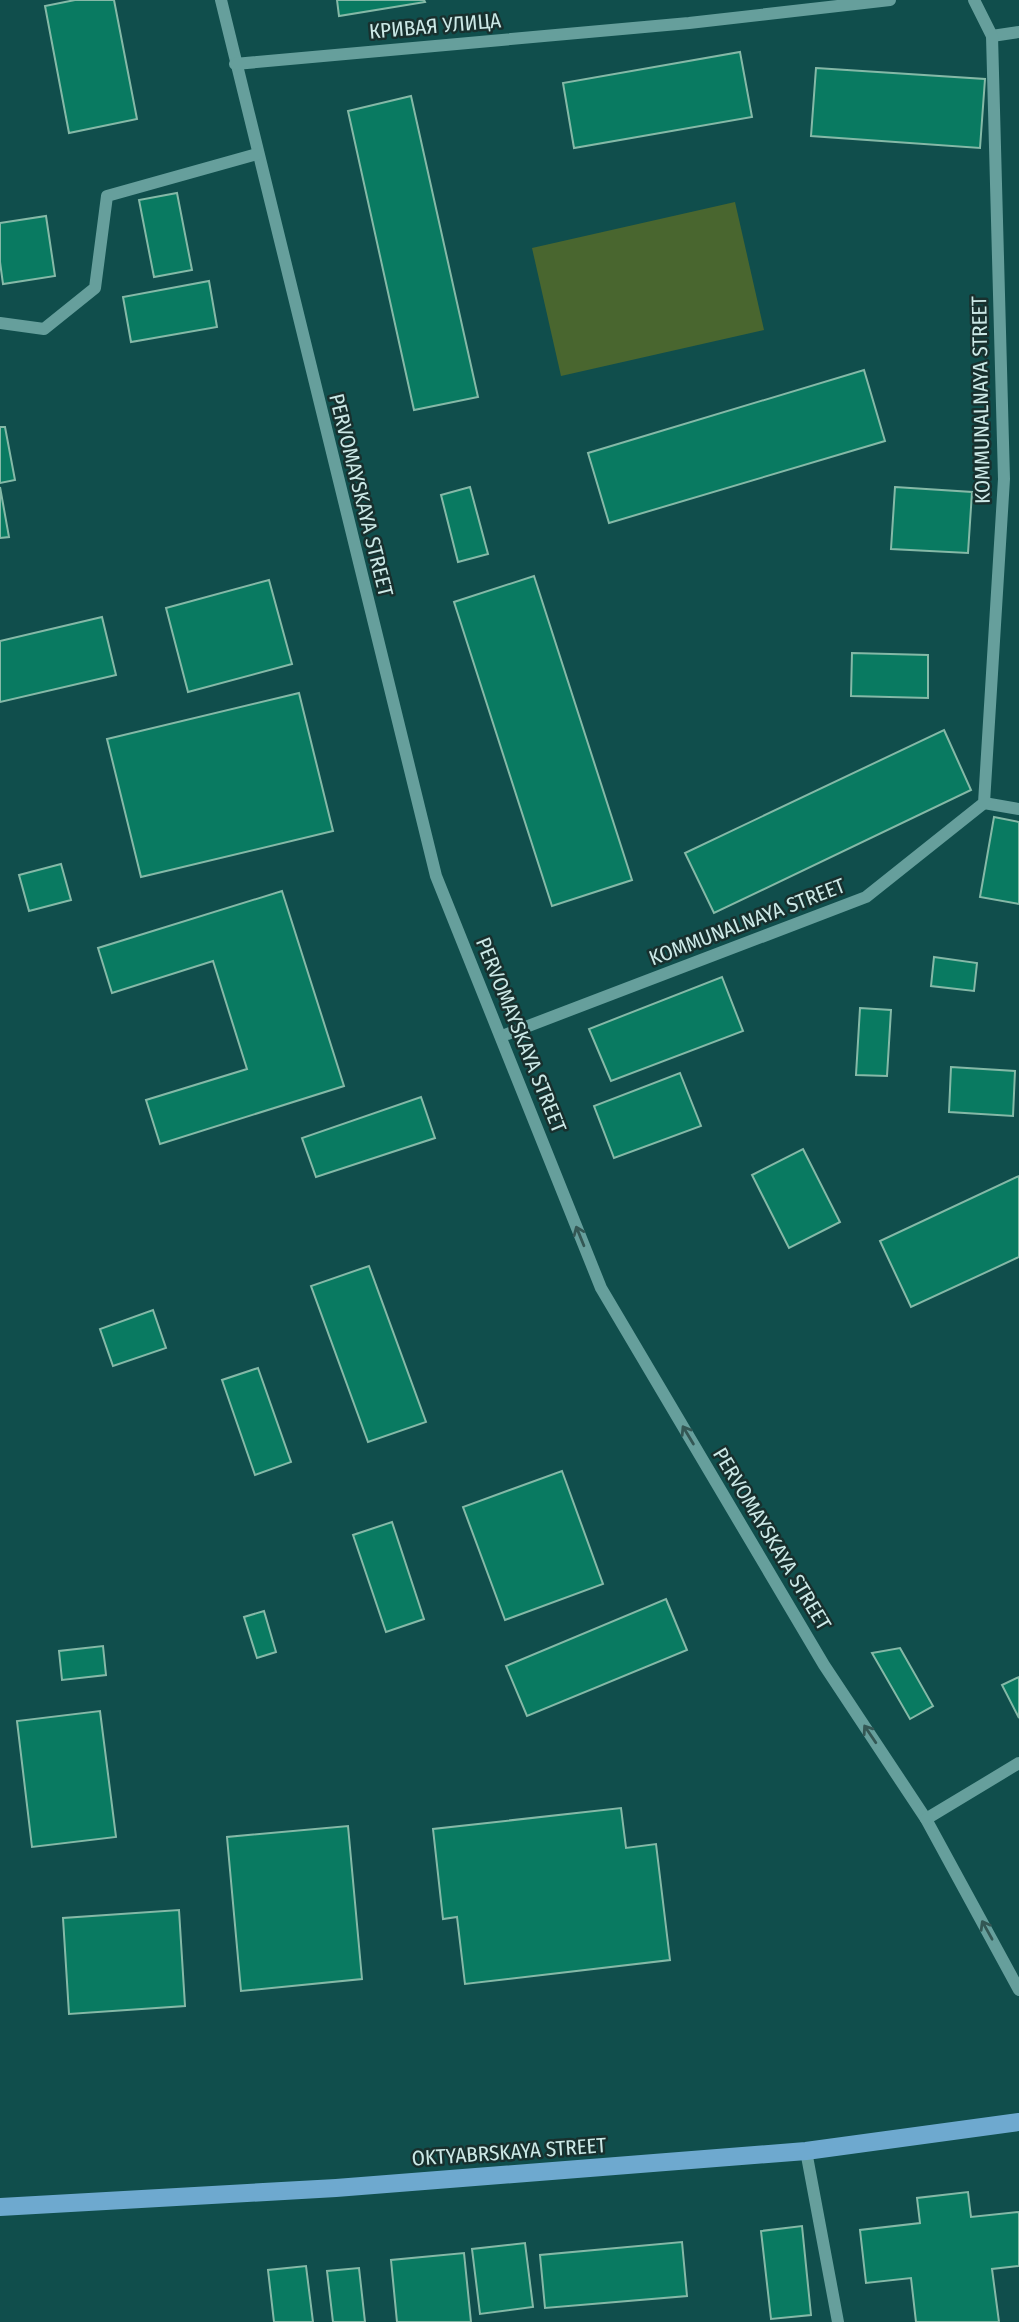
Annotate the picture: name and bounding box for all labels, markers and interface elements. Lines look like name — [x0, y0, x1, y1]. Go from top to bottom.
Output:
street label: КРИВАЯ УЛИЦА — [368, 7, 502, 45]
street label: KOMMUNALNAYA STREET — [966, 296, 996, 504]
street label: PERVOMAYSKAYA STREET — [323, 391, 399, 599]
street label: KOMMUNALNAYA STREET — [645, 873, 849, 971]
street label: PERVOMAYSKAYA STREET — [470, 934, 572, 1137]
one-way arrow — [573, 1225, 586, 1247]
one-way arrow — [681, 1426, 695, 1446]
street label: PERVOMAYSKAYA STREET — [707, 1443, 837, 1635]
one-way arrow — [863, 1725, 877, 1745]
one-way arrow — [979, 1920, 993, 1940]
street label: OKTYABRSKAYA STREET — [411, 2132, 607, 2172]

